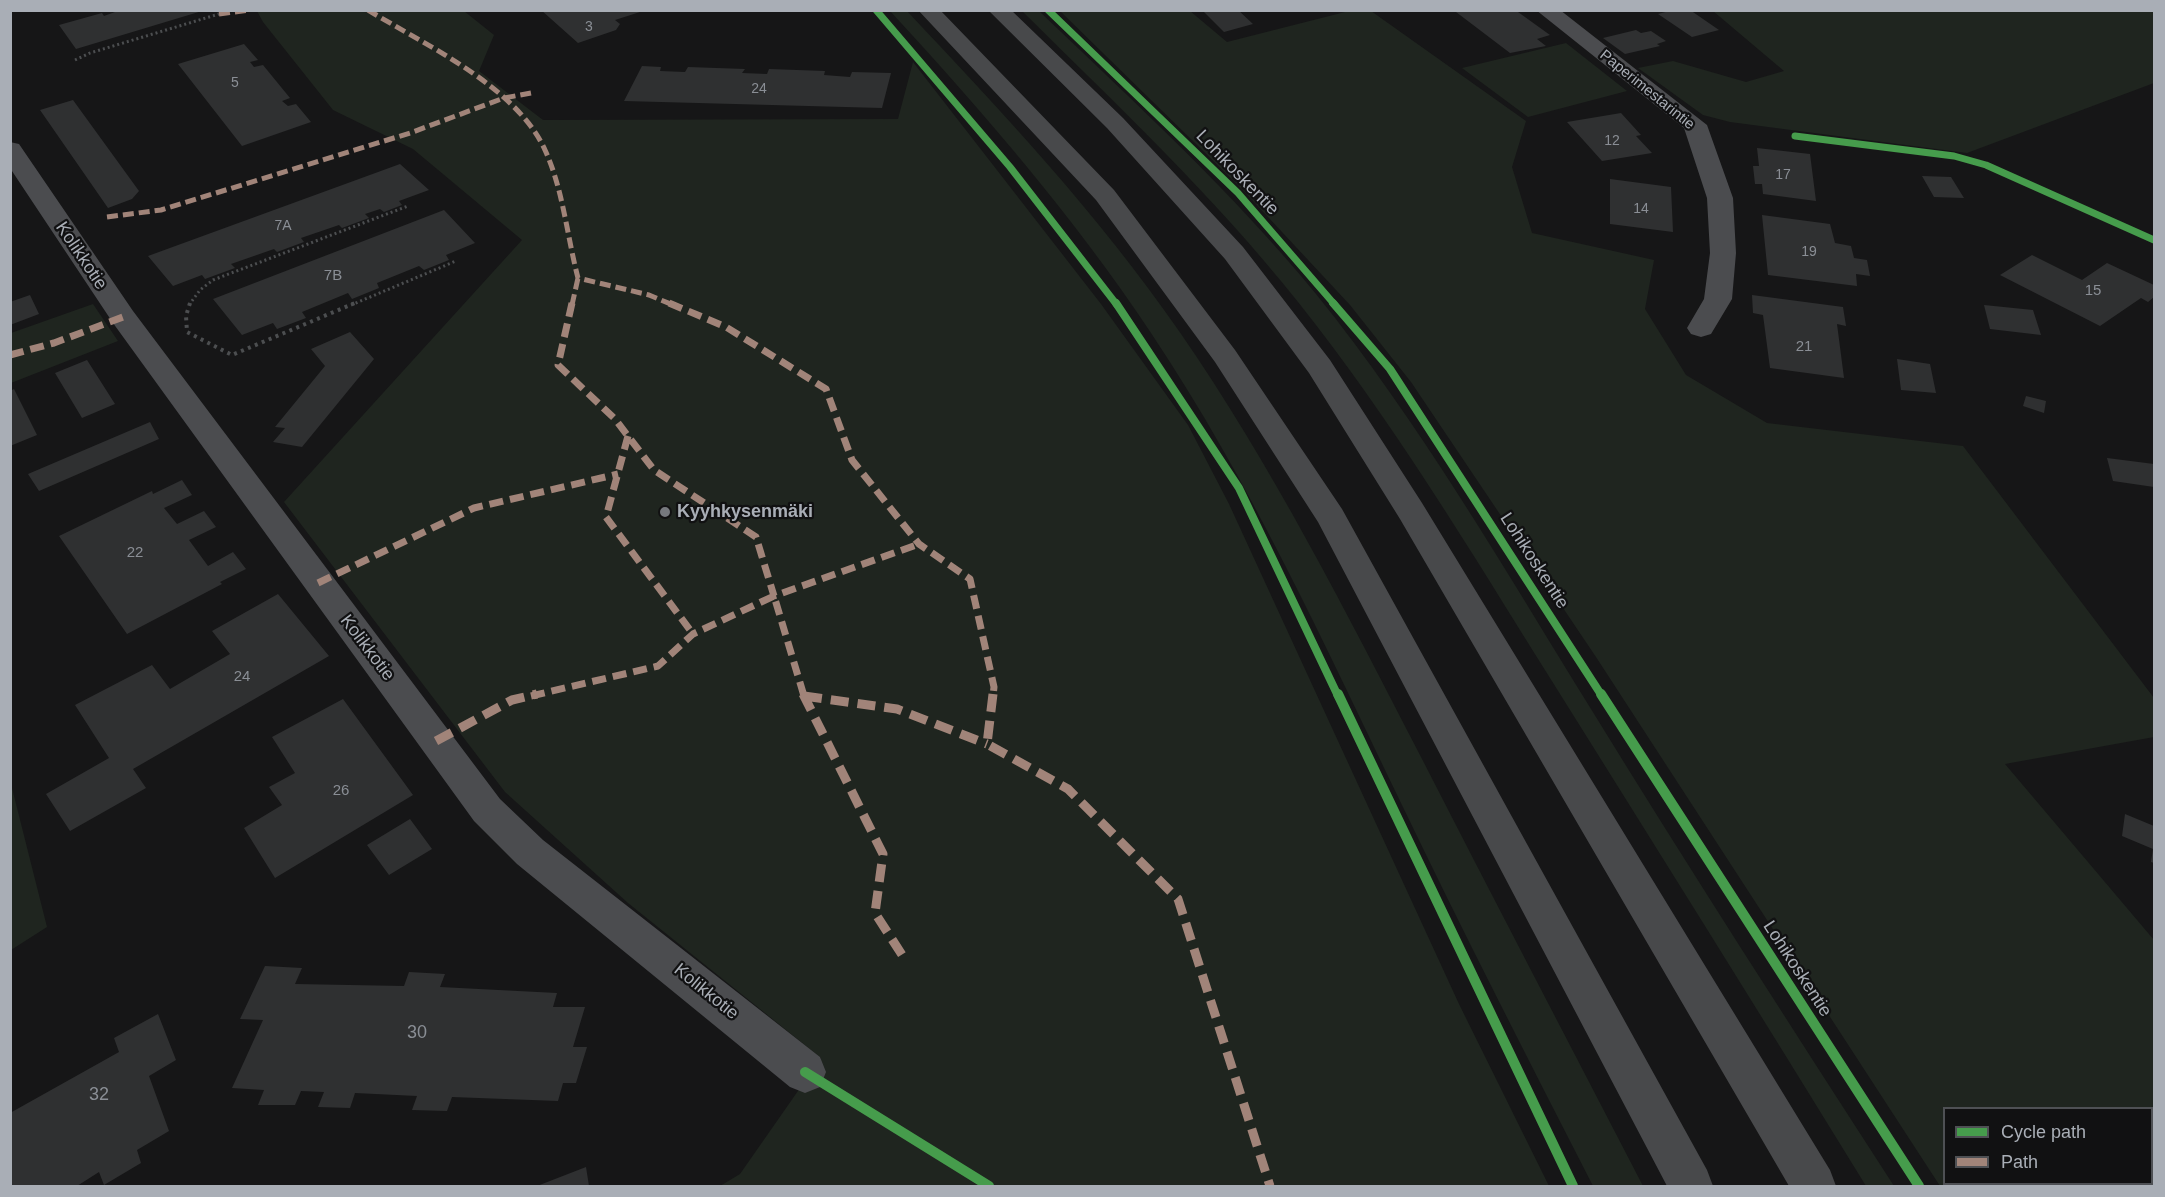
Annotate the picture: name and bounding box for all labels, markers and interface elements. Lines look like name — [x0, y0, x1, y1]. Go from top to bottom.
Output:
house number: 3 — [585, 19, 593, 35]
street label: Paperimestarintie — [1596, 46, 1698, 134]
house number: 5 — [231, 75, 239, 91]
house number: 24 — [751, 81, 767, 97]
street label: Lohikoskentie — [1191, 126, 1283, 220]
house number: 12 — [1604, 133, 1620, 149]
house number: 17 — [1775, 167, 1791, 183]
house number: 14 — [1633, 201, 1649, 217]
street label: Kolikkotie — [51, 218, 111, 294]
house number: 7A — [274, 218, 292, 234]
house number: 19 — [1801, 244, 1817, 260]
house number: 7B — [324, 267, 342, 285]
house number: 15 — [2085, 282, 2101, 300]
house number: 21 — [1796, 338, 1812, 356]
place label: Kyyhkysenmäki — [677, 501, 813, 523]
marker: Kyyhkysenmäki — [658, 505, 672, 519]
street label: Lohikoskentie — [1495, 509, 1573, 613]
house number: 22 — [127, 544, 143, 562]
street label: Kolikkotie — [335, 611, 399, 685]
house number: 24 — [234, 668, 250, 686]
house number: 26 — [333, 782, 349, 800]
street label: Lohikoskentie — [1758, 917, 1836, 1021]
street label: Kolikkotie — [669, 959, 743, 1025]
house number: 30 — [407, 1022, 427, 1044]
house number: 32 — [89, 1084, 109, 1106]
legend — [1943, 1107, 2153, 1185]
text: Cycle path — [2001, 1122, 2086, 1142]
text: Path — [2001, 1152, 2038, 1172]

